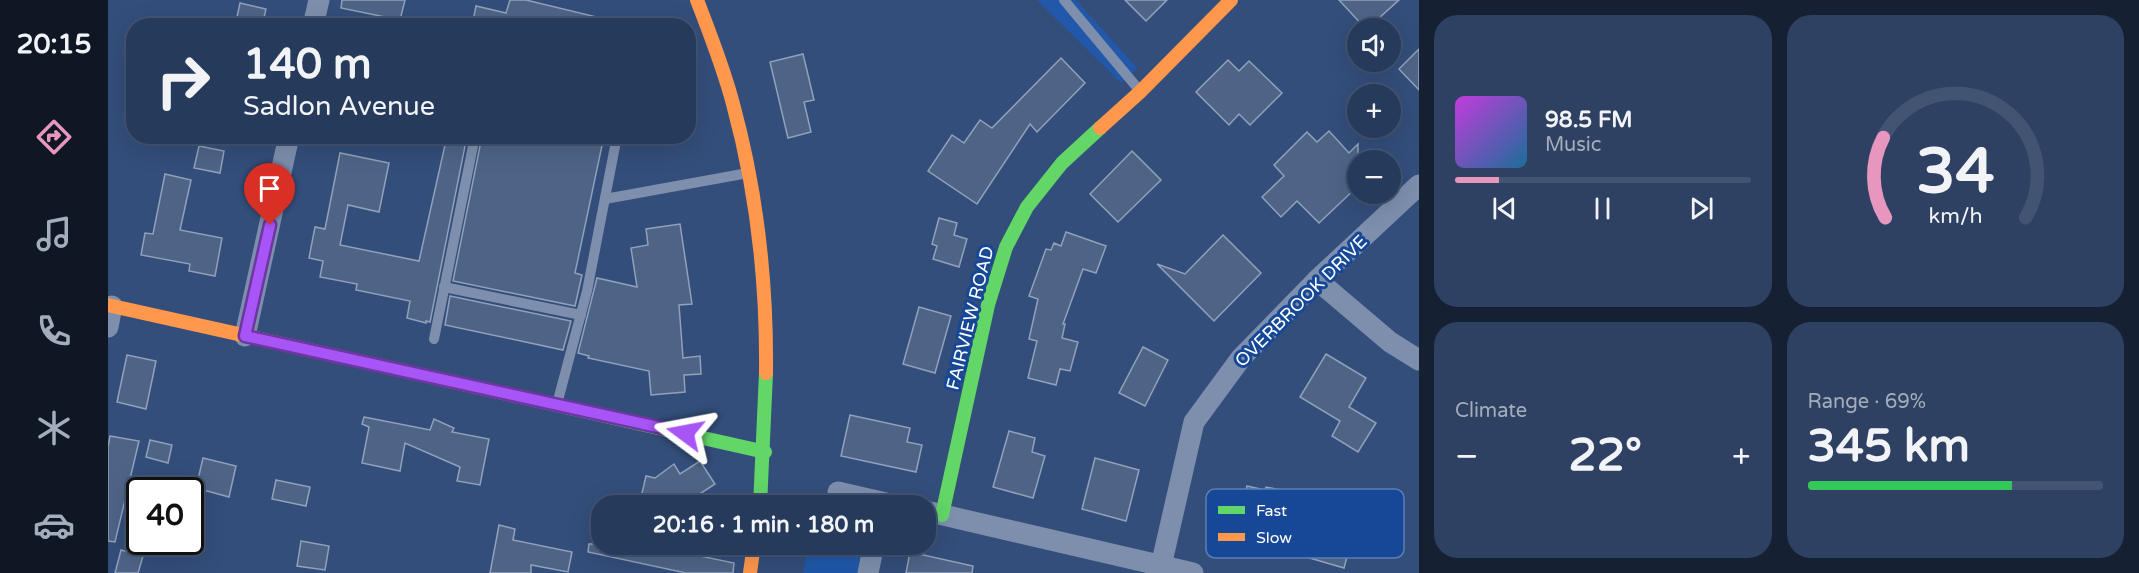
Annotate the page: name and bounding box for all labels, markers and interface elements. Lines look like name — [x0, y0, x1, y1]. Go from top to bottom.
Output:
map controls — [1347, 18, 1401, 204]
button: sound — [1347, 18, 1401, 72]
text: 20:15 — [17, 28, 91, 61]
text: 140 m — [243, 39, 372, 90]
icon: right — [144, 42, 222, 120]
button: + — [1347, 84, 1401, 138]
text: Sadlon Avenue — [243, 90, 435, 123]
text: 98.5 FM — [1545, 107, 1633, 133]
icon: directions — [33, 116, 75, 158]
text: Music — [1545, 133, 1601, 157]
text: 34 — [1916, 135, 1994, 210]
button: − — [1347, 150, 1401, 204]
pin — [244, 163, 295, 225]
icon: arrive — [253, 172, 286, 205]
icon: previous — [1488, 192, 1521, 225]
icon: pause — [1586, 192, 1619, 225]
icon: next — [1685, 192, 1718, 225]
text: km/h — [1928, 203, 1982, 229]
icon: music — [33, 213, 75, 255]
street label: OVERBROOK DRIVE — [1230, 230, 1372, 372]
street label: FAIRVIEW ROAD — [941, 244, 999, 392]
icon: phone — [33, 310, 75, 352]
text: Range · 69% — [1808, 390, 1926, 414]
text: Climate — [1455, 399, 1527, 423]
position arrow — [653, 401, 717, 465]
icon: climate — [33, 407, 75, 449]
text: 345 km — [1808, 420, 1970, 474]
text: 22° — [1568, 429, 1642, 483]
text: − — [1455, 437, 1479, 476]
text: + — [1732, 437, 1750, 476]
speed limit sign: 40 — [126, 477, 204, 555]
legend — [1206, 489, 1404, 558]
text: Fast — [1256, 501, 1287, 521]
icon: car — [33, 504, 75, 546]
text: 20:16 · 1 min · 180 m — [653, 512, 874, 538]
text: Slow — [1256, 528, 1292, 548]

